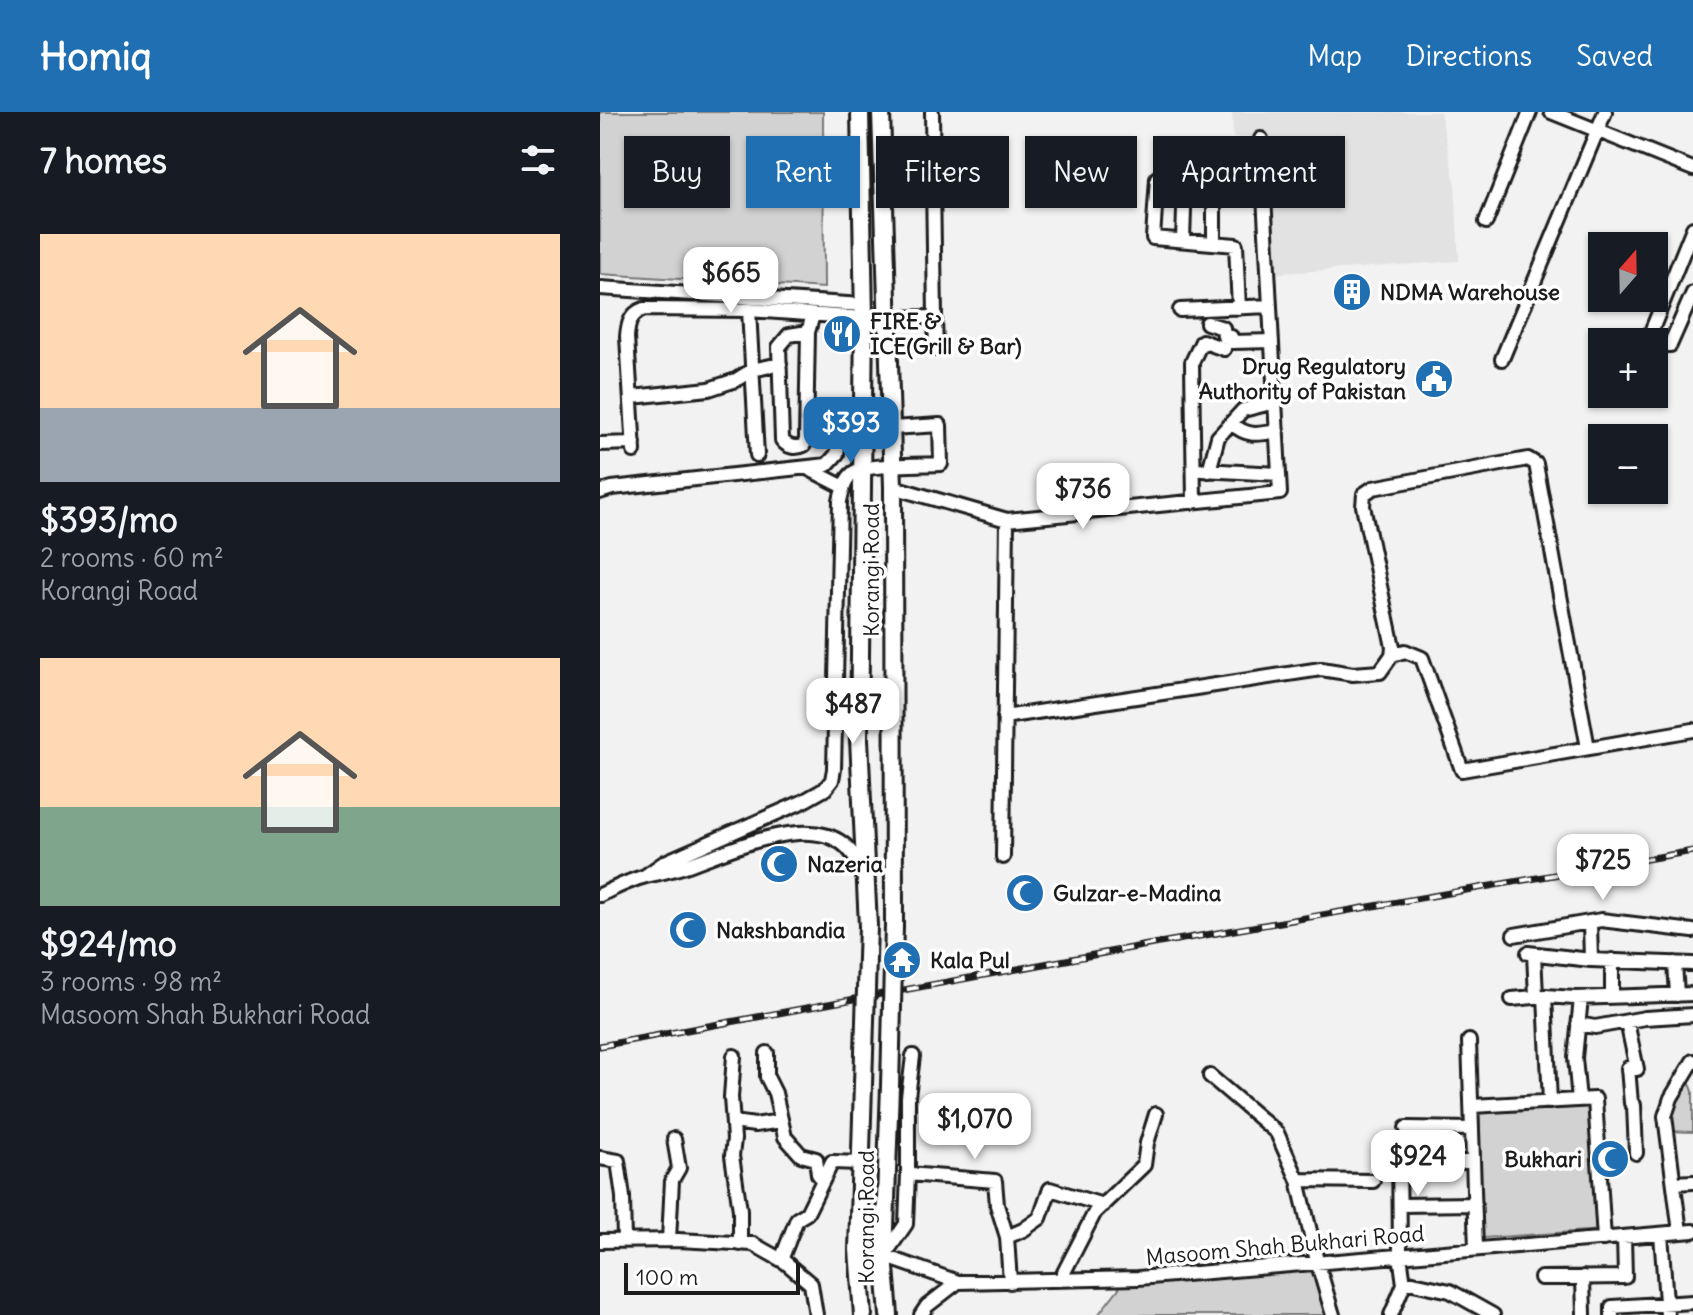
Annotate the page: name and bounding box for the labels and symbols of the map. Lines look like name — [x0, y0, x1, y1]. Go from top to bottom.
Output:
north arrow — [1588, 232, 1668, 312]
pin: $665 — [684, 247, 778, 315]
building icon: NDMA Warehouse — [1331, 271, 1373, 313]
place label: NDMA Warehouse — [1380, 278, 1560, 306]
place label: FIRE & ICE(Grill & Bar) — [870, 307, 1022, 360]
restaurant icon: FIRE & ICE(Grill & Bar) — [821, 313, 863, 355]
place label: Drug Regulatory Authority of Pakistan — [1199, 352, 1406, 405]
public building icon: Drug Regulatory Authority of Pakistan — [1413, 358, 1455, 400]
pin: $393 — [804, 397, 898, 465]
pin: $736 — [1036, 463, 1130, 531]
street label: Korangi Road — [857, 503, 885, 637]
pin: $487 — [806, 678, 900, 746]
pin: $725 — [1556, 834, 1650, 902]
mosque icon: Nazeria — [758, 843, 800, 885]
place label: Nazeria — [807, 850, 883, 878]
mosque icon: Gulzar-e-Madina — [1004, 872, 1046, 914]
place label: Gulzar-e-Madina — [1053, 879, 1222, 907]
mosque icon: Nakshbandia — [667, 909, 709, 951]
place label: Nakshbandia — [716, 916, 846, 944]
temple icon: Kala Pul — [881, 939, 923, 981]
place label: Kala Pul — [930, 946, 1010, 974]
pin: $1,070 — [910, 1093, 1040, 1161]
pin: $924 — [1371, 1130, 1465, 1198]
mosque icon: Bukhari — [1589, 1138, 1631, 1180]
place label: Bukhari — [1504, 1145, 1582, 1173]
street label: Korangi Road — [852, 1150, 880, 1284]
street label: Masoom Shah Bukhari Road — [1145, 1219, 1425, 1271]
scale bar — [624, 1259, 800, 1295]

